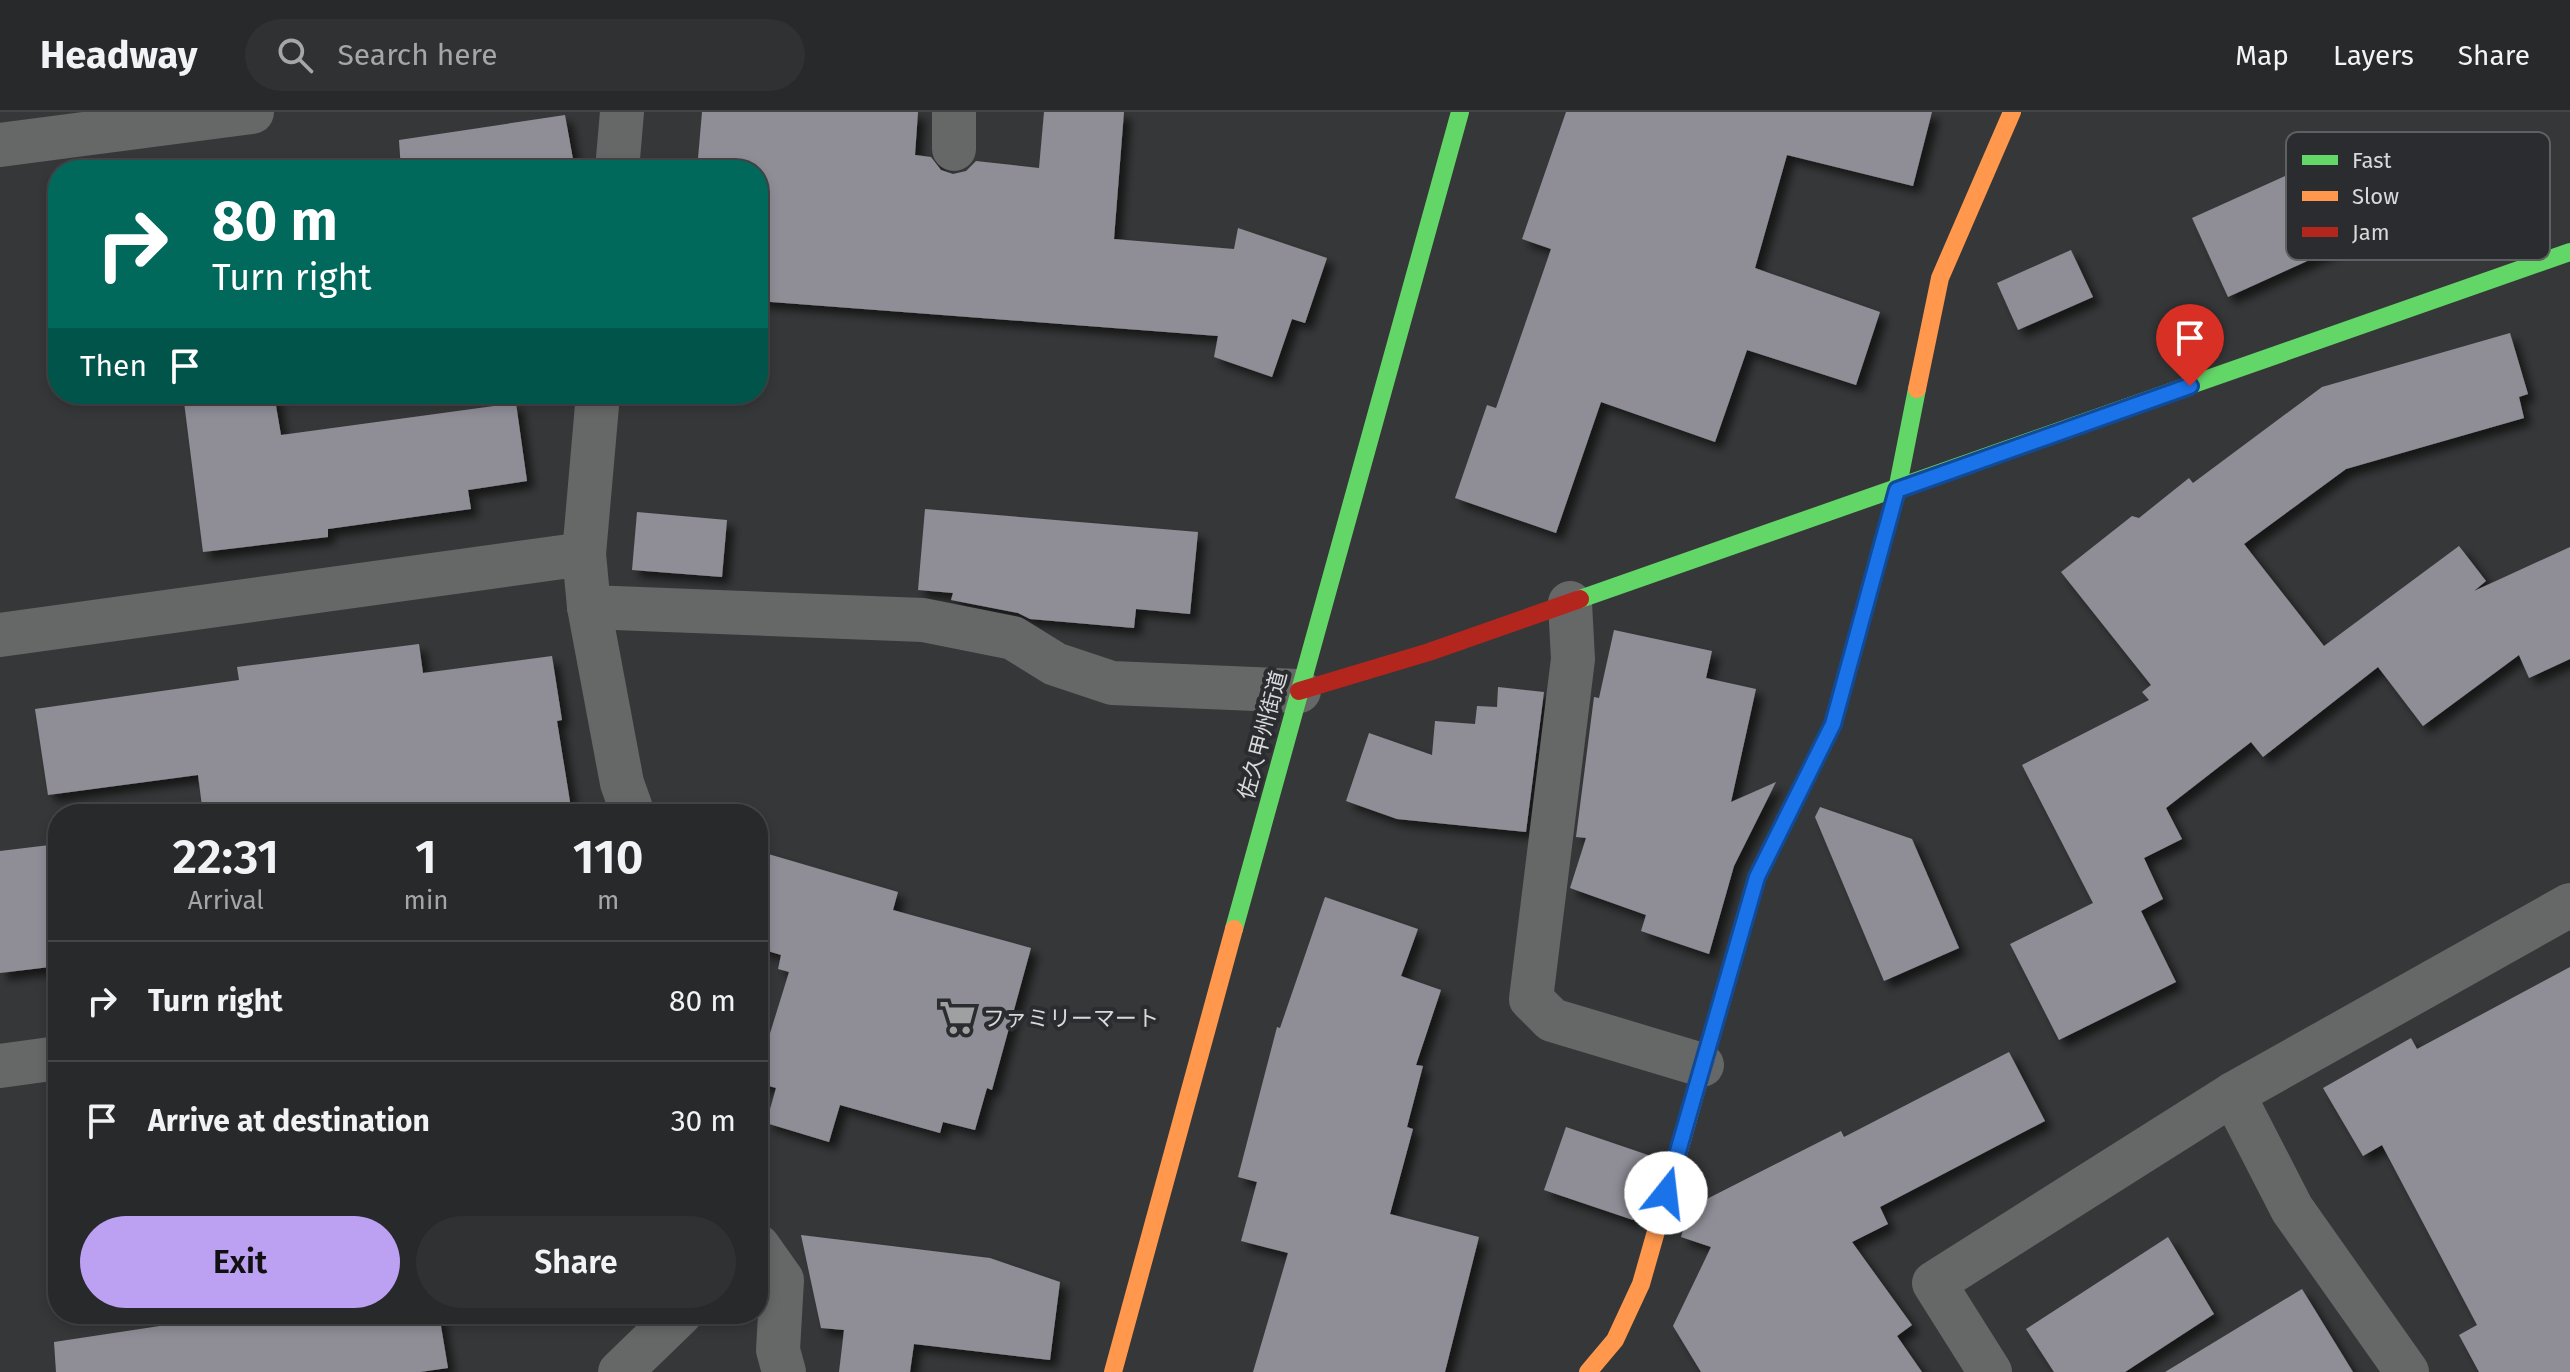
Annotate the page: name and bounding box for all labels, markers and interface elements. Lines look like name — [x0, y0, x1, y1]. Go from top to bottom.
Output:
search box — [245, 19, 805, 91]
text: Headway — [40, 32, 197, 78]
icon: search — [273, 33, 317, 77]
text: Search here — [337, 37, 498, 73]
text: Map — [2235, 39, 2289, 72]
text: Layers — [2333, 39, 2414, 72]
text: Share — [2458, 39, 2530, 72]
legend — [2286, 132, 2550, 260]
text: Fast — [2352, 147, 2392, 174]
text: Slow — [2352, 183, 2399, 210]
text: 80 m — [212, 188, 338, 255]
icon: right — [80, 192, 184, 296]
text: Jam — [2352, 219, 2390, 246]
text: Turn right — [212, 256, 372, 300]
pin — [2156, 304, 2224, 386]
icon: arrive — [2168, 316, 2212, 360]
icon: arrive — [163, 344, 207, 388]
text: Then — [80, 348, 147, 384]
street label: 佐久甲州街道 — [1232, 668, 1293, 802]
text: 22:31 — [172, 828, 279, 886]
text: 1 — [415, 828, 437, 886]
text: 110 — [573, 828, 644, 886]
text: Arrival — [188, 885, 264, 916]
text: min — [404, 885, 448, 916]
text: m — [597, 885, 619, 916]
icon: right — [80, 979, 124, 1023]
text: Turn right — [148, 983, 283, 1019]
text: 80 m — [669, 983, 736, 1019]
supermarket icon: ファミリーマート — [938, 999, 976, 1037]
place label: ファミリーマート — [983, 1005, 1159, 1032]
icon: arrive — [80, 1099, 124, 1143]
text: Arrive at destination — [148, 1103, 430, 1139]
text: 30 m — [671, 1103, 736, 1139]
position arrow — [1624, 1151, 1708, 1235]
button: Exit — [80, 1216, 400, 1308]
button: Share — [416, 1216, 736, 1308]

